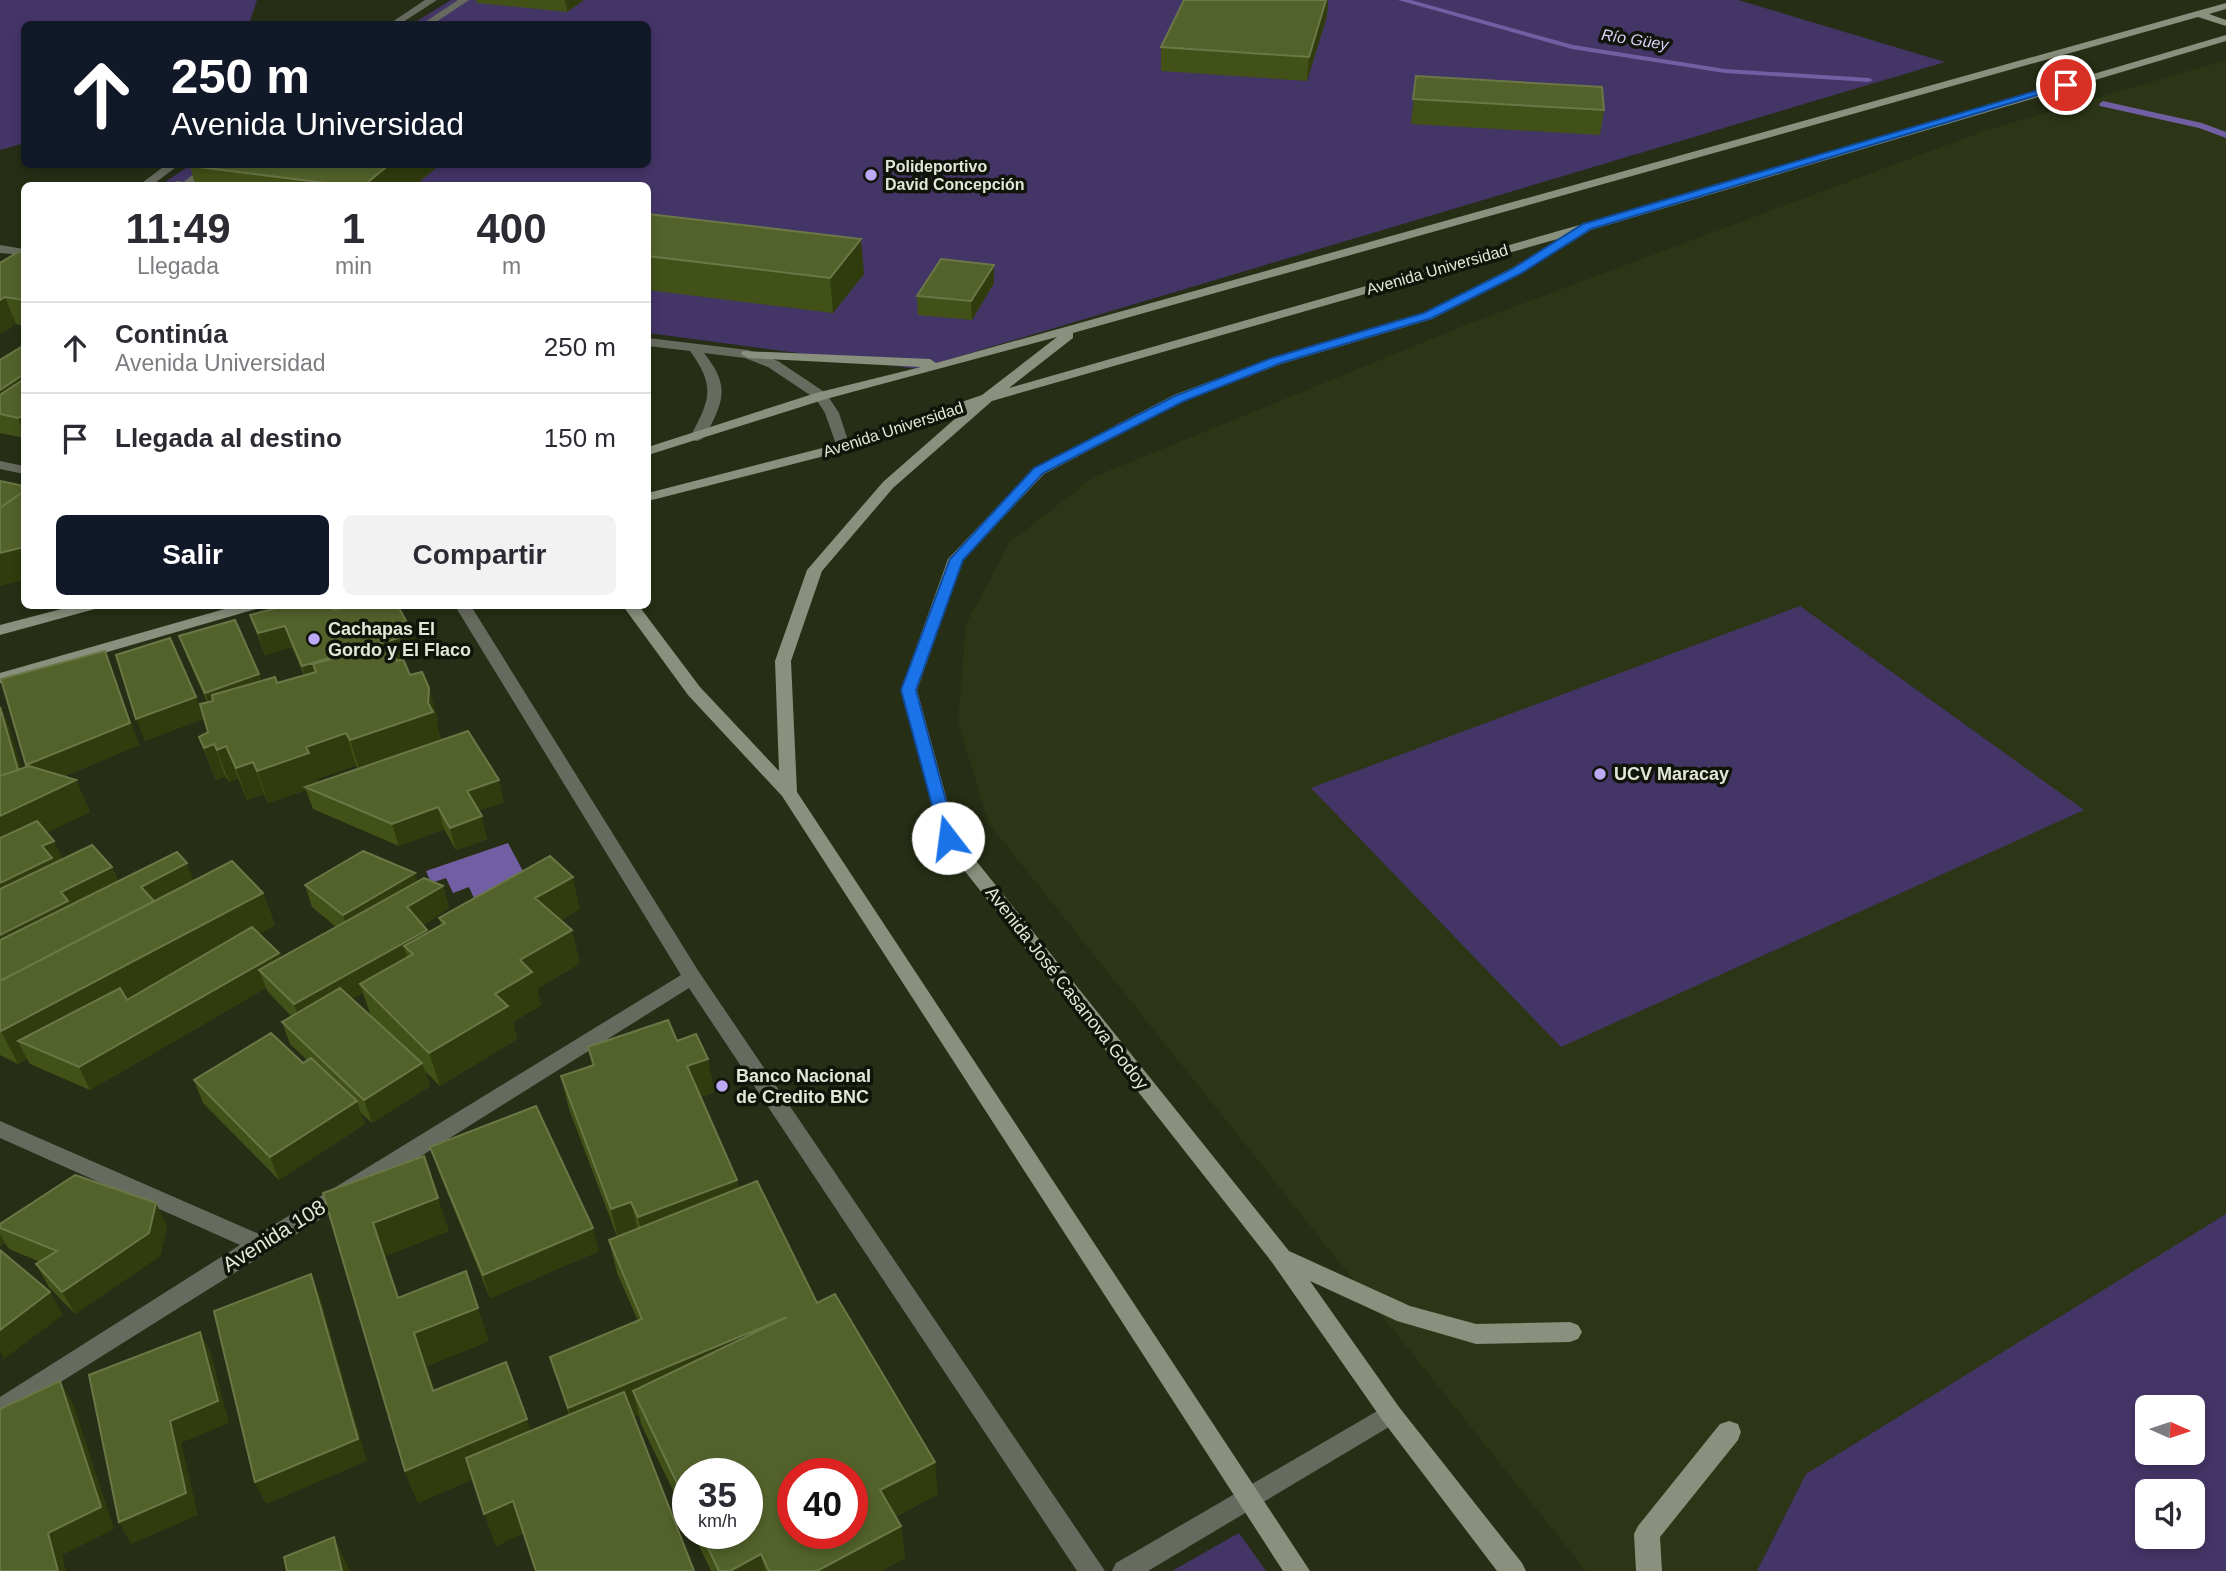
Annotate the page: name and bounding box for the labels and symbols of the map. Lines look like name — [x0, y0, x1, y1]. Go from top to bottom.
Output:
water label: Río Güey — [1600, 26, 1671, 53]
pin — [2036, 55, 2096, 115]
place label: Polideportivo David Concepción — [885, 158, 1025, 193]
marker: Polideportivo David Concepción — [863, 167, 879, 183]
street label: Avenida Universidad — [1364, 241, 1510, 298]
street label: Avenida Universidad — [821, 399, 965, 460]
place label: Cachapas El Gordo y El Flaco — [328, 619, 471, 660]
marker: Cachapas El Gordo y El Flaco — [306, 631, 322, 647]
place label: UCV Maracay — [1614, 764, 1729, 784]
marker: UCV Maracay — [1592, 766, 1608, 782]
position arrow — [911, 801, 985, 875]
street label: Avenida José Casanova Godoy — [982, 883, 1152, 1093]
place label: Banco Nacional de Credito BNC — [736, 1066, 871, 1107]
marker: Banco Nacional de Credito BNC — [714, 1078, 730, 1094]
street label: Avenida 108 — [218, 1195, 329, 1276]
north arrow — [2135, 1395, 2205, 1465]
speed limit sign: 40 — [777, 1458, 868, 1549]

